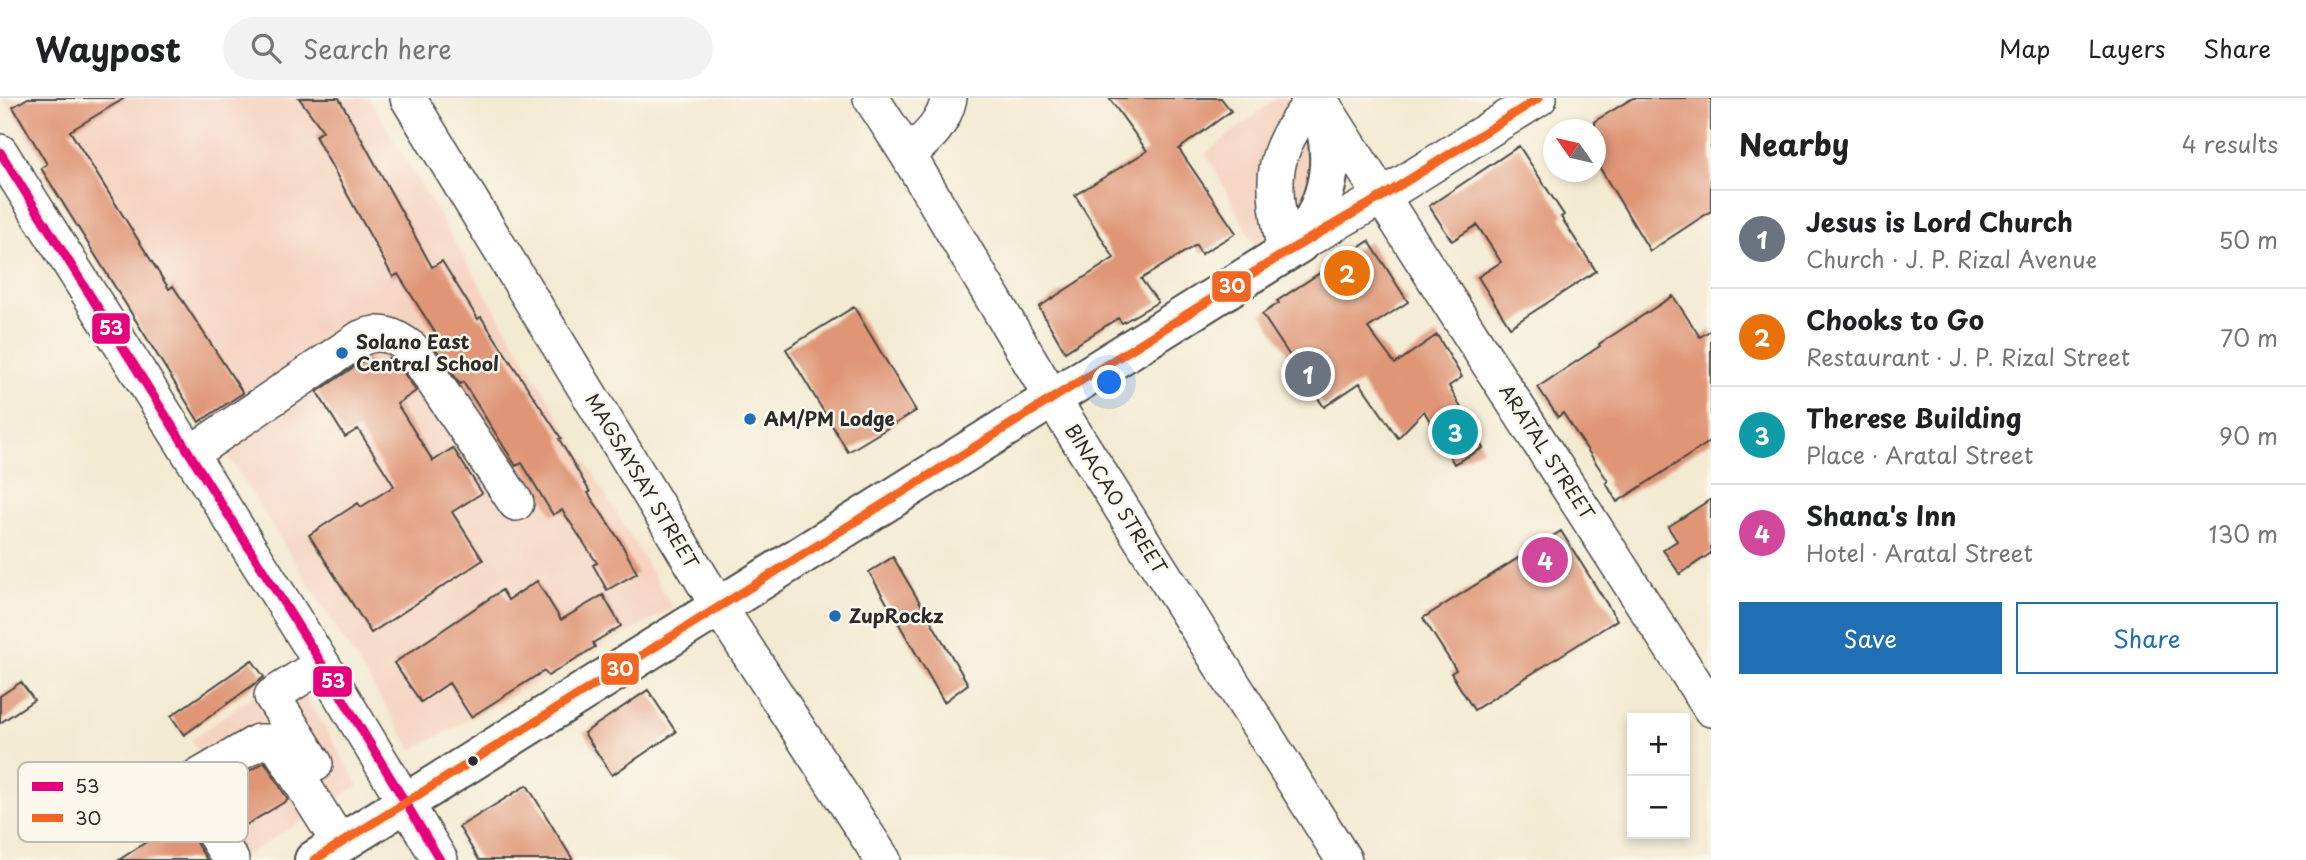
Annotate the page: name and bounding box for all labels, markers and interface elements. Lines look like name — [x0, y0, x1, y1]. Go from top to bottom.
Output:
search box — [223, 17, 713, 80]
text: Waypost — [35, 23, 181, 73]
icon: search — [247, 29, 285, 67]
text: Search here — [303, 29, 452, 68]
text: Map — [1999, 30, 2050, 66]
text: Layers — [2088, 30, 2165, 66]
text: Share — [2203, 30, 2271, 66]
north arrow — [1543, 119, 1606, 182]
text: Nearby — [1739, 121, 1849, 166]
text: 4 results — [2182, 126, 2278, 161]
text: Jesus is Lord Church — [1806, 202, 2073, 241]
text: 1 — [1757, 222, 1768, 257]
text: 50 m — [2218, 222, 2278, 257]
text: Church · J. P. Rizal Avenue — [1806, 241, 2097, 276]
pin: 2 — [1324, 247, 1370, 299]
line badge: 30 — [1211, 270, 1252, 303]
text: 30 — [1219, 271, 1245, 299]
text: Chooks to Go — [1806, 300, 1984, 339]
line badge: 53 — [91, 312, 131, 345]
text: 53 — [99, 313, 123, 341]
text: 2 — [1754, 320, 1770, 355]
text: 70 m — [2220, 320, 2278, 355]
place label: Solano East Central School — [356, 327, 499, 377]
text: Restaurant · J. P. Rizal Street — [1806, 339, 2130, 374]
marker: Solano East Central School — [334, 345, 350, 361]
pin: 1 — [1285, 348, 1331, 400]
your location — [1092, 365, 1126, 399]
street label: ARATAL STREET — [1494, 378, 1602, 525]
street label: MAGSAYSAY STREET — [579, 387, 706, 574]
text: Therese Building — [1806, 398, 2022, 437]
place label: AM/PM Lodge — [764, 404, 895, 432]
pin: 3 — [1432, 406, 1478, 458]
marker: AM/PM Lodge — [742, 411, 758, 427]
street label: BINACAO STREET — [1059, 418, 1174, 579]
text: 3 — [1754, 418, 1770, 453]
text: 90 m — [2219, 418, 2278, 453]
text: Place · Aratal Street — [1806, 437, 2033, 472]
text: Shana's Inn — [1806, 496, 1956, 535]
text: 4 — [1754, 516, 1770, 551]
text: 130 m — [2208, 516, 2278, 551]
pin: 4 — [1522, 534, 1568, 586]
text: Hotel · Aratal Street — [1806, 535, 2033, 570]
place label: ZupRockz — [849, 601, 944, 629]
button: Save — [1739, 602, 2002, 674]
button: Share — [2016, 602, 2278, 674]
marker: ZupRockz — [827, 608, 843, 624]
line badge: 30 — [600, 652, 640, 686]
text: 30 — [607, 654, 633, 682]
line badge: 53 — [312, 665, 353, 698]
text: 53 — [321, 666, 345, 694]
map controls — [1627, 713, 1690, 839]
button: + — [1627, 713, 1690, 776]
unlabelled marker — [466, 754, 480, 768]
legend — [18, 762, 248, 842]
text: 53 — [75, 771, 99, 799]
button: − — [1627, 776, 1690, 839]
text: 30 — [75, 803, 101, 831]

